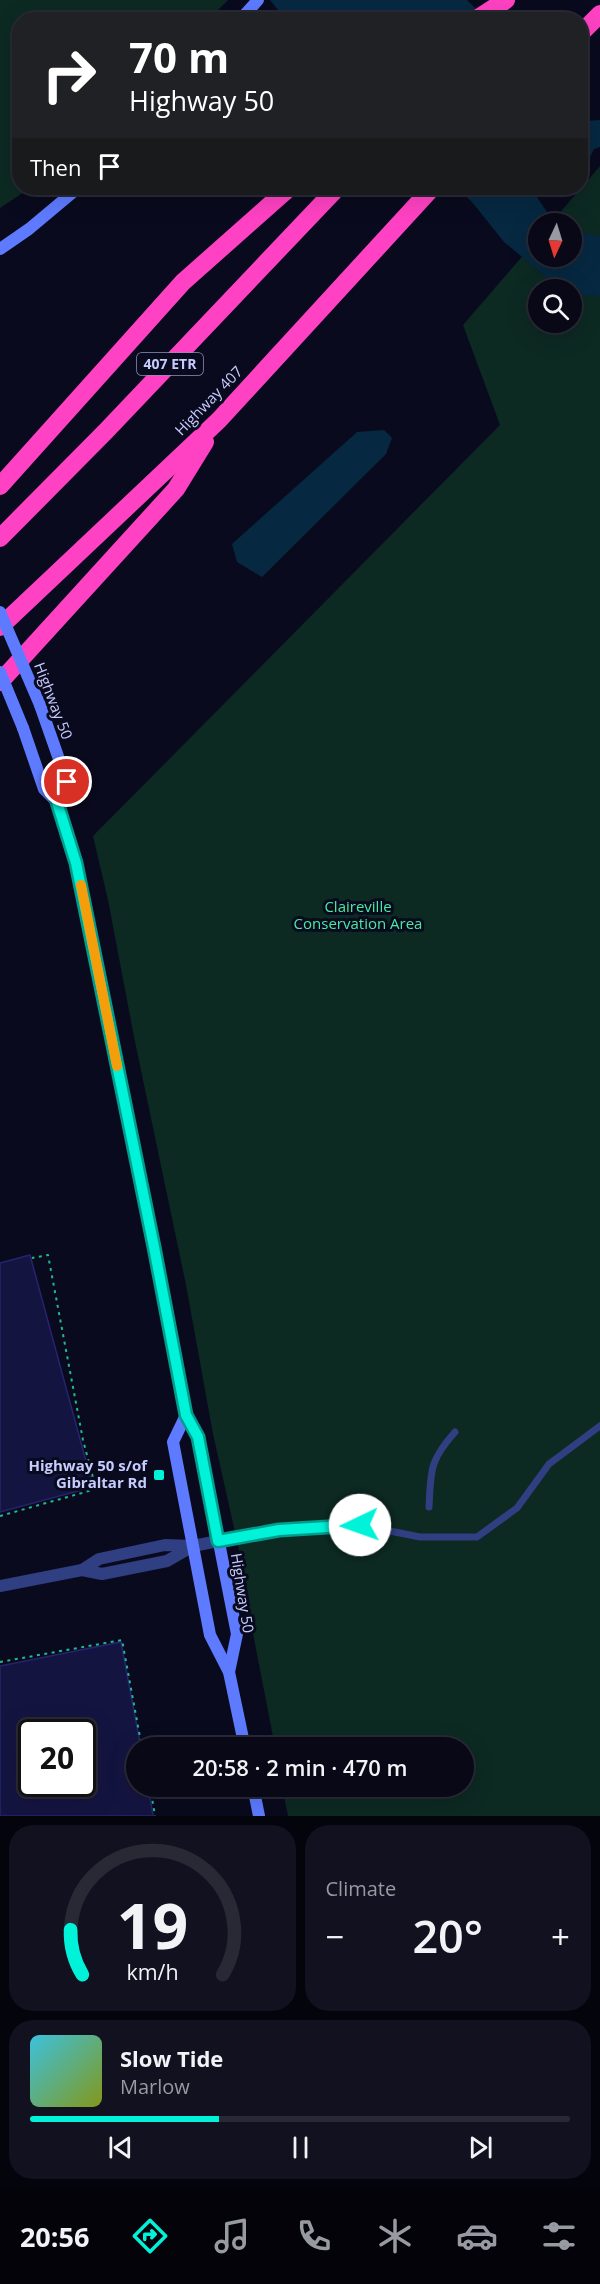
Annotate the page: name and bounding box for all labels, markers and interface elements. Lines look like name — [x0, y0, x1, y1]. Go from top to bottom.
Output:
text: 70 m — [129, 28, 229, 85]
icon: right — [30, 36, 108, 114]
text: Highway 50 — [129, 82, 274, 119]
icon: arrive — [93, 150, 126, 183]
text: Then — [30, 152, 81, 182]
north arrow — [528, 213, 582, 267]
map controls — [528, 213, 582, 333]
button: search — [528, 279, 582, 333]
road number: 407 ETR — [137, 353, 203, 375]
street label: Highway 407 — [170, 361, 246, 439]
street label: Highway 50 — [30, 659, 78, 742]
pin — [41, 756, 92, 807]
icon: arrive — [50, 765, 83, 798]
park label: Claireville Conservation Area — [294, 896, 422, 933]
place label: Highway 50 s/of Gibraltar Rd — [28, 1455, 148, 1492]
marker: Highway 50 s/of Gibraltar Rd — [152, 1468, 166, 1482]
position arrow — [328, 1493, 392, 1557]
street label: Highway 50 — [227, 1551, 259, 1634]
speed limit sign: 20 — [18, 1719, 96, 1797]
text: 20:58 · 2 min · 470 m — [192, 1752, 408, 1782]
text: Climate — [326, 1875, 396, 1902]
text: 19 — [117, 1882, 188, 1967]
text: 20° — [412, 1905, 483, 1966]
text: − — [326, 1914, 344, 1959]
text: + — [551, 1914, 570, 1959]
text: km/h — [126, 1957, 178, 1986]
text: Slow Tide — [120, 2043, 223, 2073]
text: Marlow — [120, 2073, 190, 2100]
icon: previous — [104, 2131, 137, 2164]
icon: pause — [284, 2131, 317, 2164]
icon: next — [464, 2131, 497, 2164]
icon: directions — [129, 2215, 171, 2257]
icon: music — [211, 2215, 253, 2257]
icon: phone — [293, 2215, 335, 2257]
icon: climate — [374, 2215, 416, 2257]
icon: car — [456, 2215, 498, 2257]
icon: filters — [538, 2215, 580, 2257]
text: 20:56 — [20, 2218, 89, 2255]

